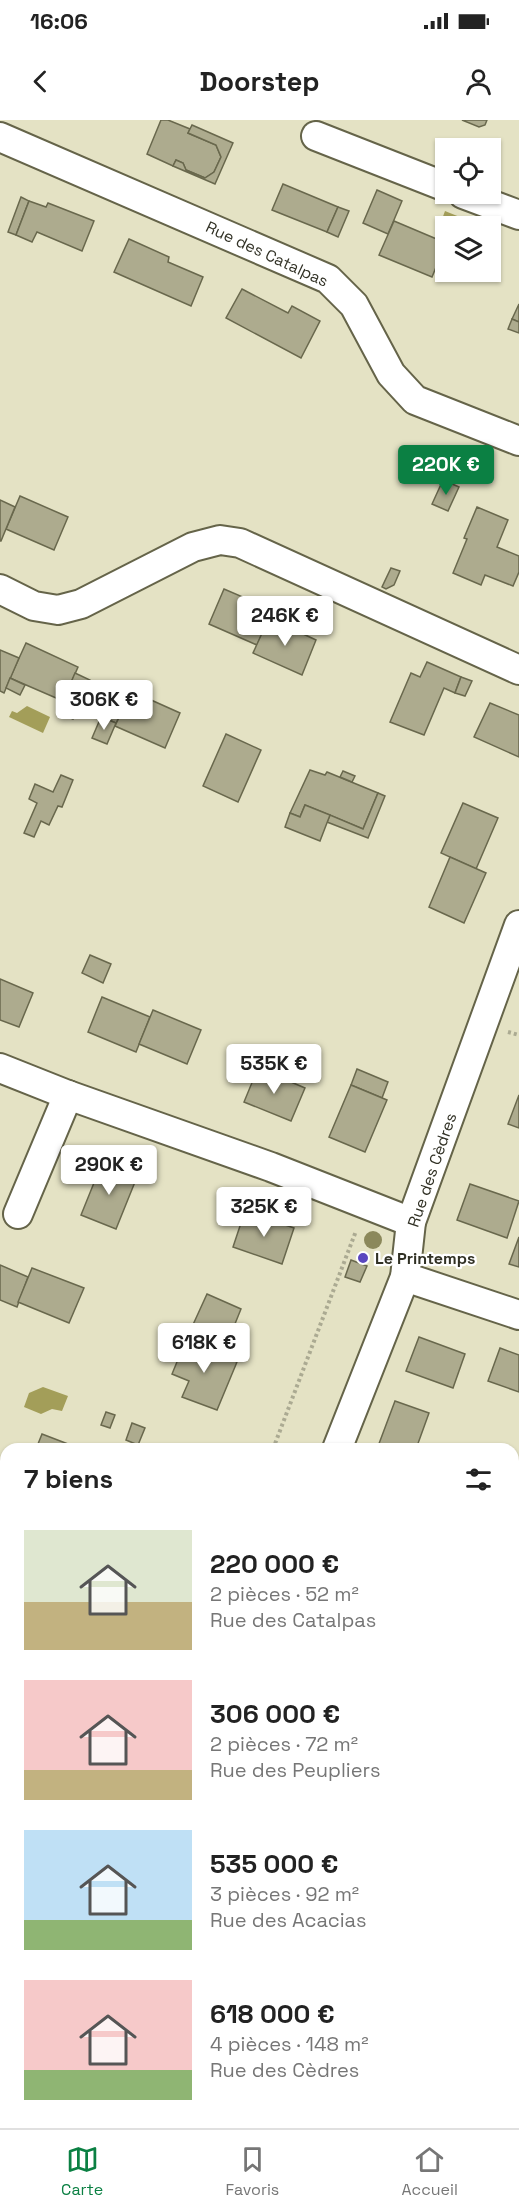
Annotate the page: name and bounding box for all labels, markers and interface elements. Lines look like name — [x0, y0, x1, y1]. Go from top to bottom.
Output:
text: 16:06 — [30, 7, 88, 35]
text: Doorstep — [200, 64, 319, 99]
icon: back — [24, 65, 57, 98]
icon: person — [462, 65, 495, 98]
map controls — [435, 138, 501, 282]
button: locate — [435, 138, 501, 204]
street label: Rue des Catalpas — [202, 216, 332, 292]
button: layers — [435, 216, 501, 282]
pin: 220K € — [397, 445, 495, 496]
text: 220K € — [412, 451, 480, 477]
pin: 246K € — [236, 596, 334, 647]
text: 246K € — [251, 602, 319, 628]
pin: 306K € — [55, 680, 153, 731]
text: 306K € — [70, 686, 138, 712]
pin: 535K € — [225, 1044, 323, 1095]
text: 535K € — [240, 1050, 308, 1076]
street label: Rue des Cèdres — [403, 1110, 461, 1230]
pin: 290K € — [60, 1145, 158, 1196]
text: 290K € — [75, 1151, 143, 1177]
pin: 325K € — [215, 1187, 313, 1238]
text: 325K € — [230, 1193, 298, 1219]
place label: Le Printemps — [375, 1248, 475, 1269]
marker: Le Printemps — [356, 1251, 370, 1265]
pin: 618K € — [155, 1323, 253, 1374]
text: 618K € — [172, 1329, 236, 1355]
text: 7 biens — [24, 1462, 113, 1496]
icon: filters — [462, 1463, 495, 1496]
text: 220 000 € — [210, 1547, 339, 1581]
icon: home — [72, 1554, 144, 1626]
text: 2 pièces · 52 m² — [210, 1581, 359, 1607]
text: Rue des Catalpas — [210, 1607, 376, 1633]
text: 306 000 € — [210, 1697, 340, 1731]
icon: home — [72, 1704, 144, 1776]
text: 2 pièces · 72 m² — [210, 1731, 358, 1757]
text: Rue des Peupliers — [210, 1757, 380, 1783]
text: 535 000 € — [210, 1847, 338, 1881]
icon: home — [72, 1854, 144, 1926]
text: 3 pièces · 92 m² — [210, 1881, 359, 1907]
text: Rue des Acacias — [210, 1907, 367, 1933]
text: 618 000 € — [210, 1997, 335, 2031]
icon: home — [72, 2004, 144, 2076]
text: 4 pièces · 148 m² — [210, 2031, 369, 2057]
text: Rue des Cèdres — [210, 2057, 359, 2083]
tab: Carte — [61, 2143, 103, 2200]
tab: Favoris — [225, 2143, 279, 2200]
tab: Accueil — [402, 2143, 458, 2200]

